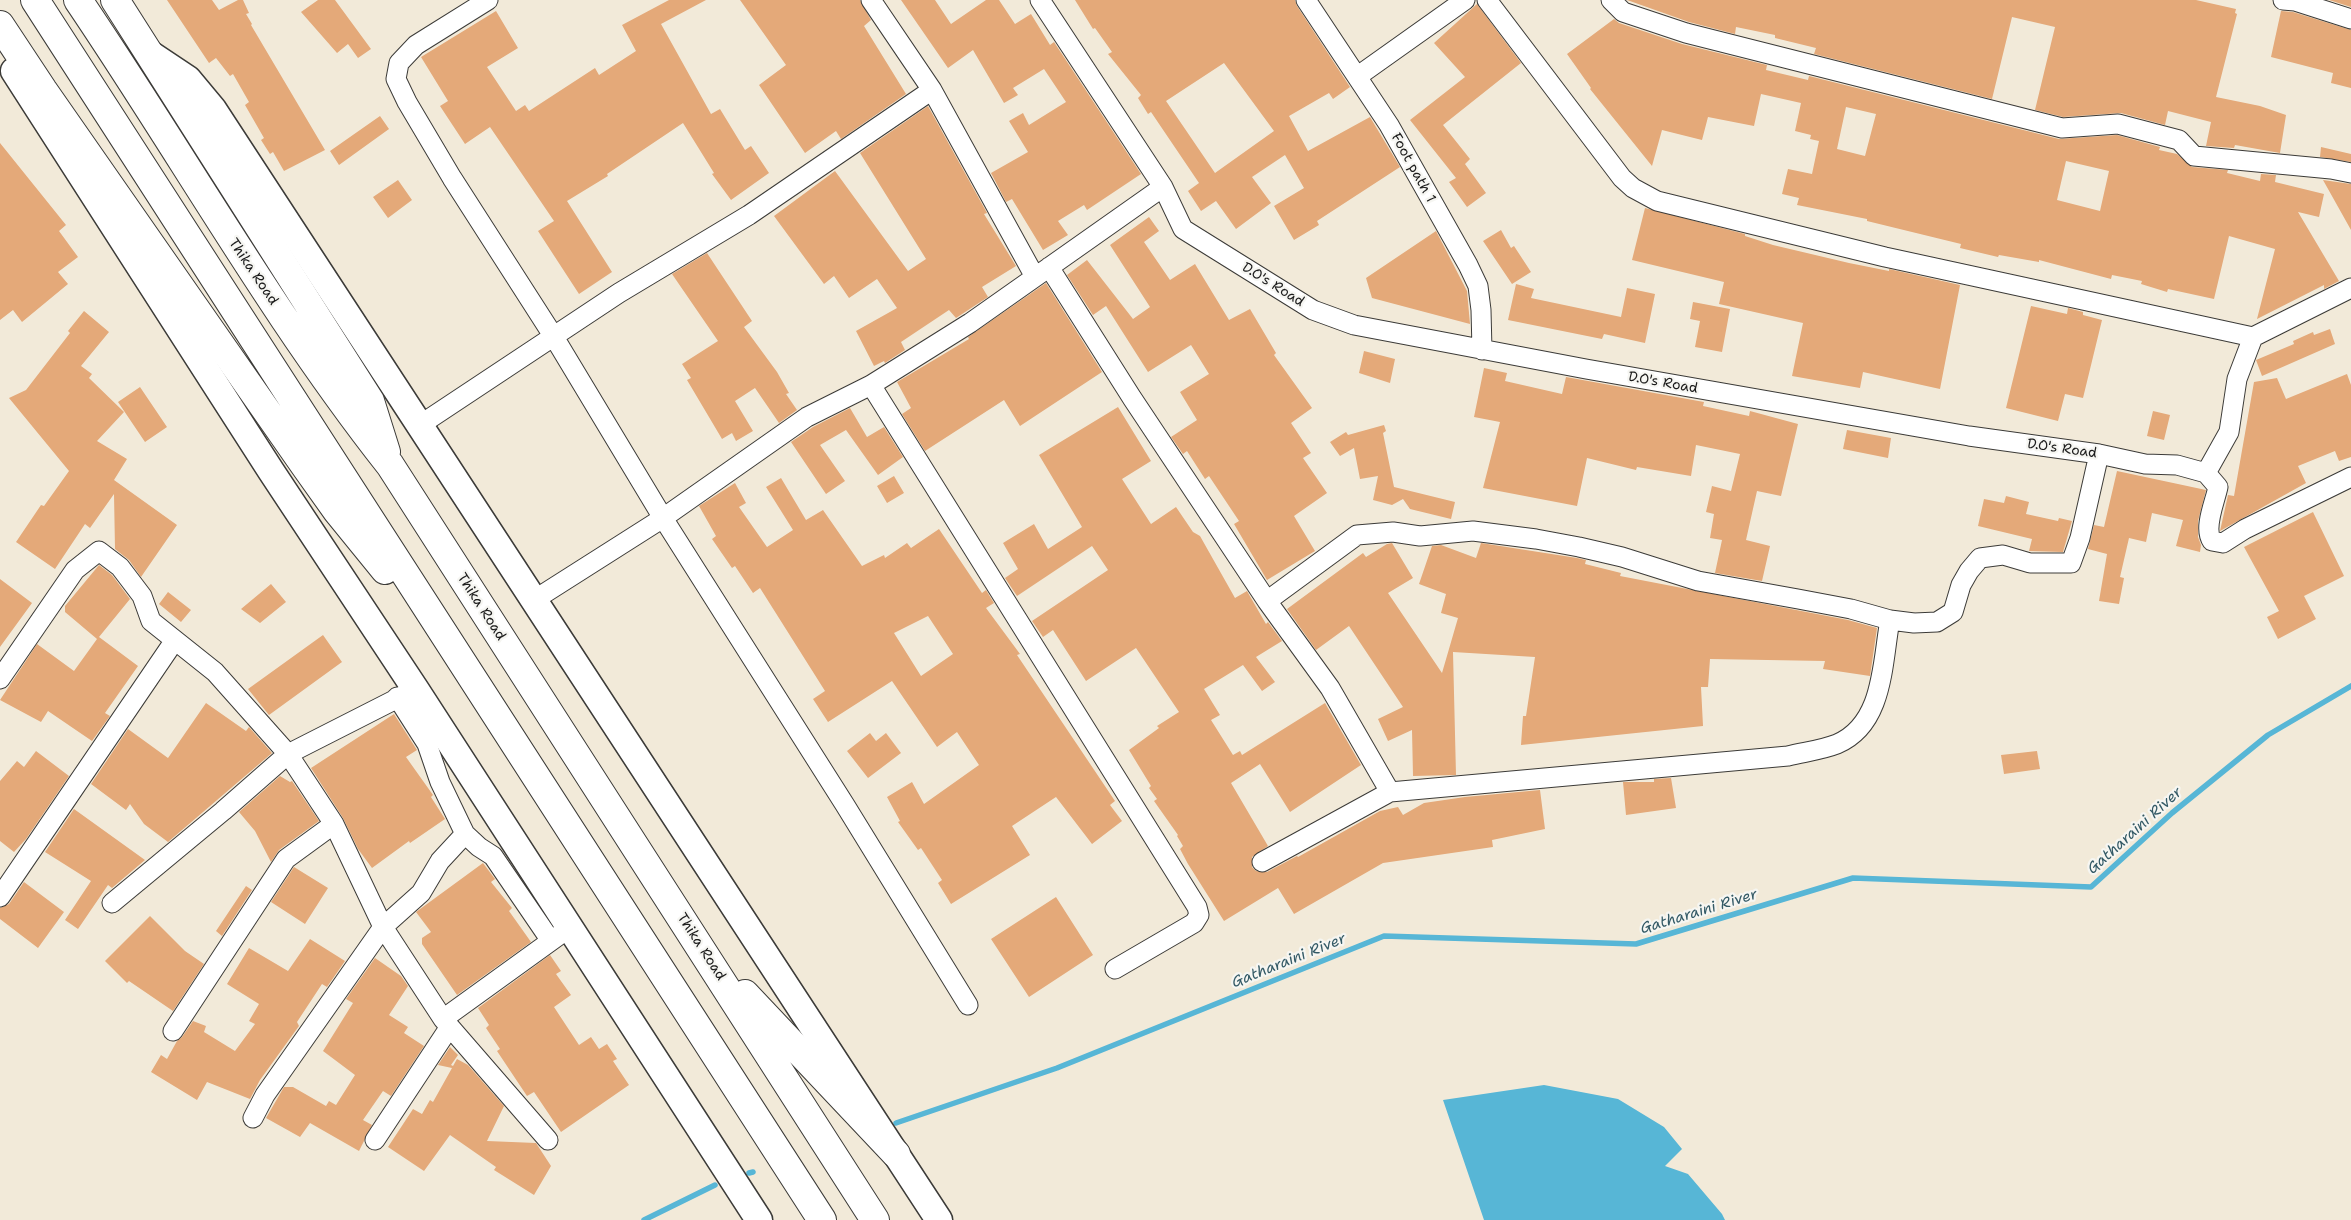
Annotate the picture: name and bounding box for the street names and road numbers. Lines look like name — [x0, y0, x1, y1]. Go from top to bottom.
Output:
street label: Foot path 1 — [1387, 130, 1439, 206]
street label: Thika Road — [225, 236, 281, 308]
street label: D.O's Road — [1239, 259, 1307, 311]
street label: D.O's Road — [1627, 369, 1699, 397]
street label: D.O's Road — [2026, 436, 2098, 462]
street label: Thika Road — [453, 570, 509, 644]
street label: Thika Road — [673, 910, 729, 984]

